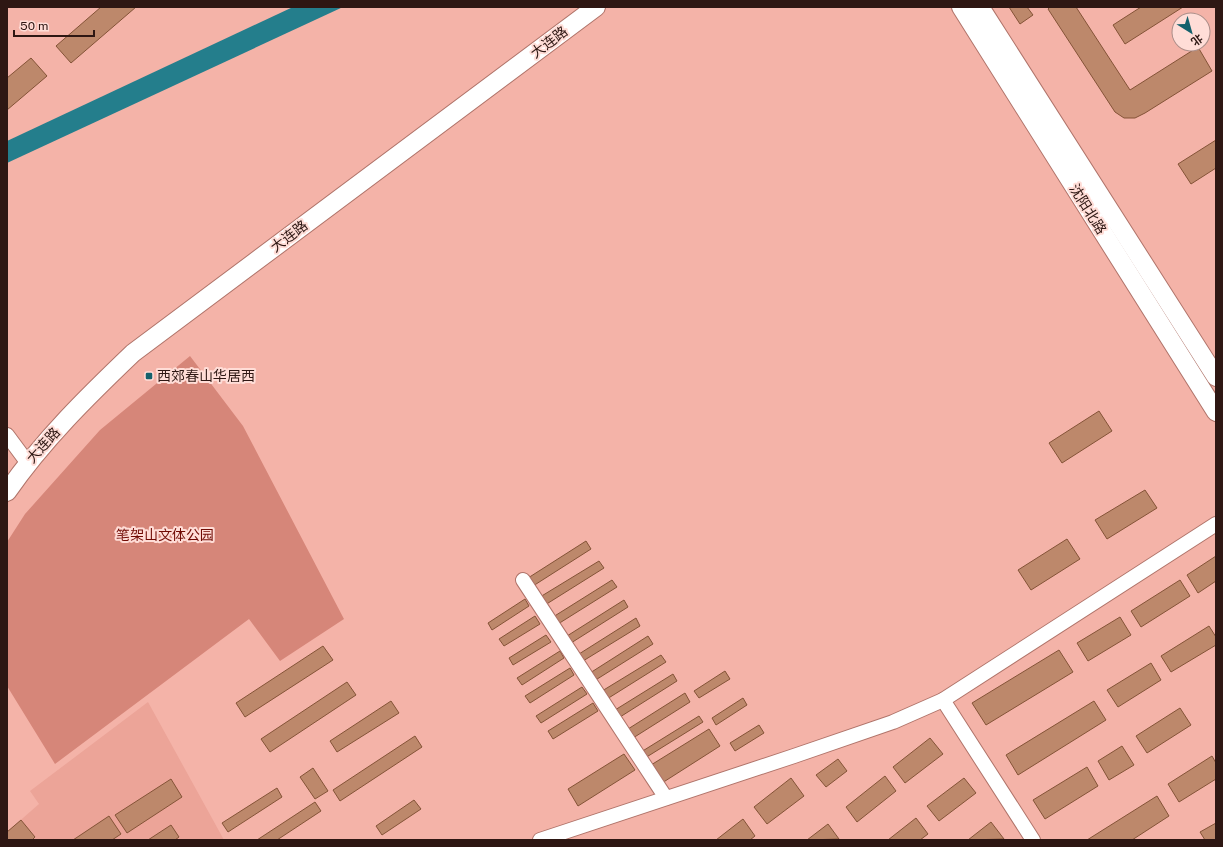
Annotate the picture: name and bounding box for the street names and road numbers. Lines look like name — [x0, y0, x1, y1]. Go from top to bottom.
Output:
street label: 大连路 — [527, 23, 571, 61]
street label: 沈阳北路 — [1066, 181, 1110, 237]
street label: 大连路 — [267, 217, 311, 255]
street label: 大连路 — [23, 424, 63, 466]

